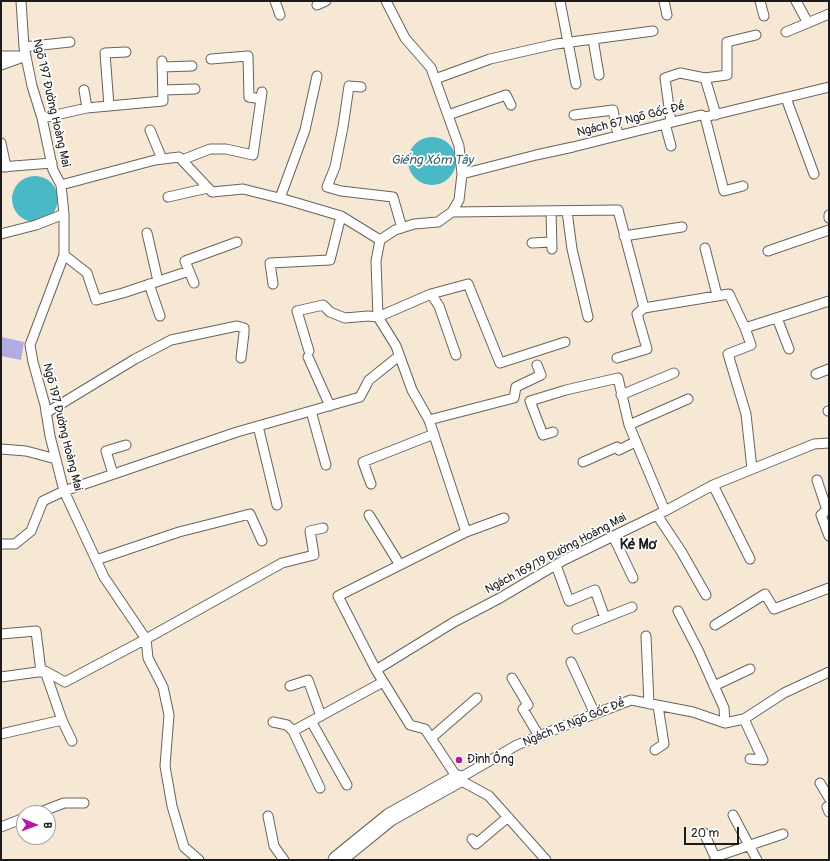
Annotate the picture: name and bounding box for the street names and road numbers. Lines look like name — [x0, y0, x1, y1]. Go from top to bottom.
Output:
street label: Ngõ 197 Đường Hoàng Mai — [29, 38, 73, 168]
street label: Ngách 67 Ngõ Gốc Đề — [575, 100, 687, 140]
street label: Ngõ 197 Đường Hoàng Mai — [39, 362, 85, 492]
street label: Ngách 169/19 Đường Hoàng Mai — [483, 511, 629, 597]
street label: Ngách 15 Ngõ Gốc Đề — [521, 696, 627, 750]

